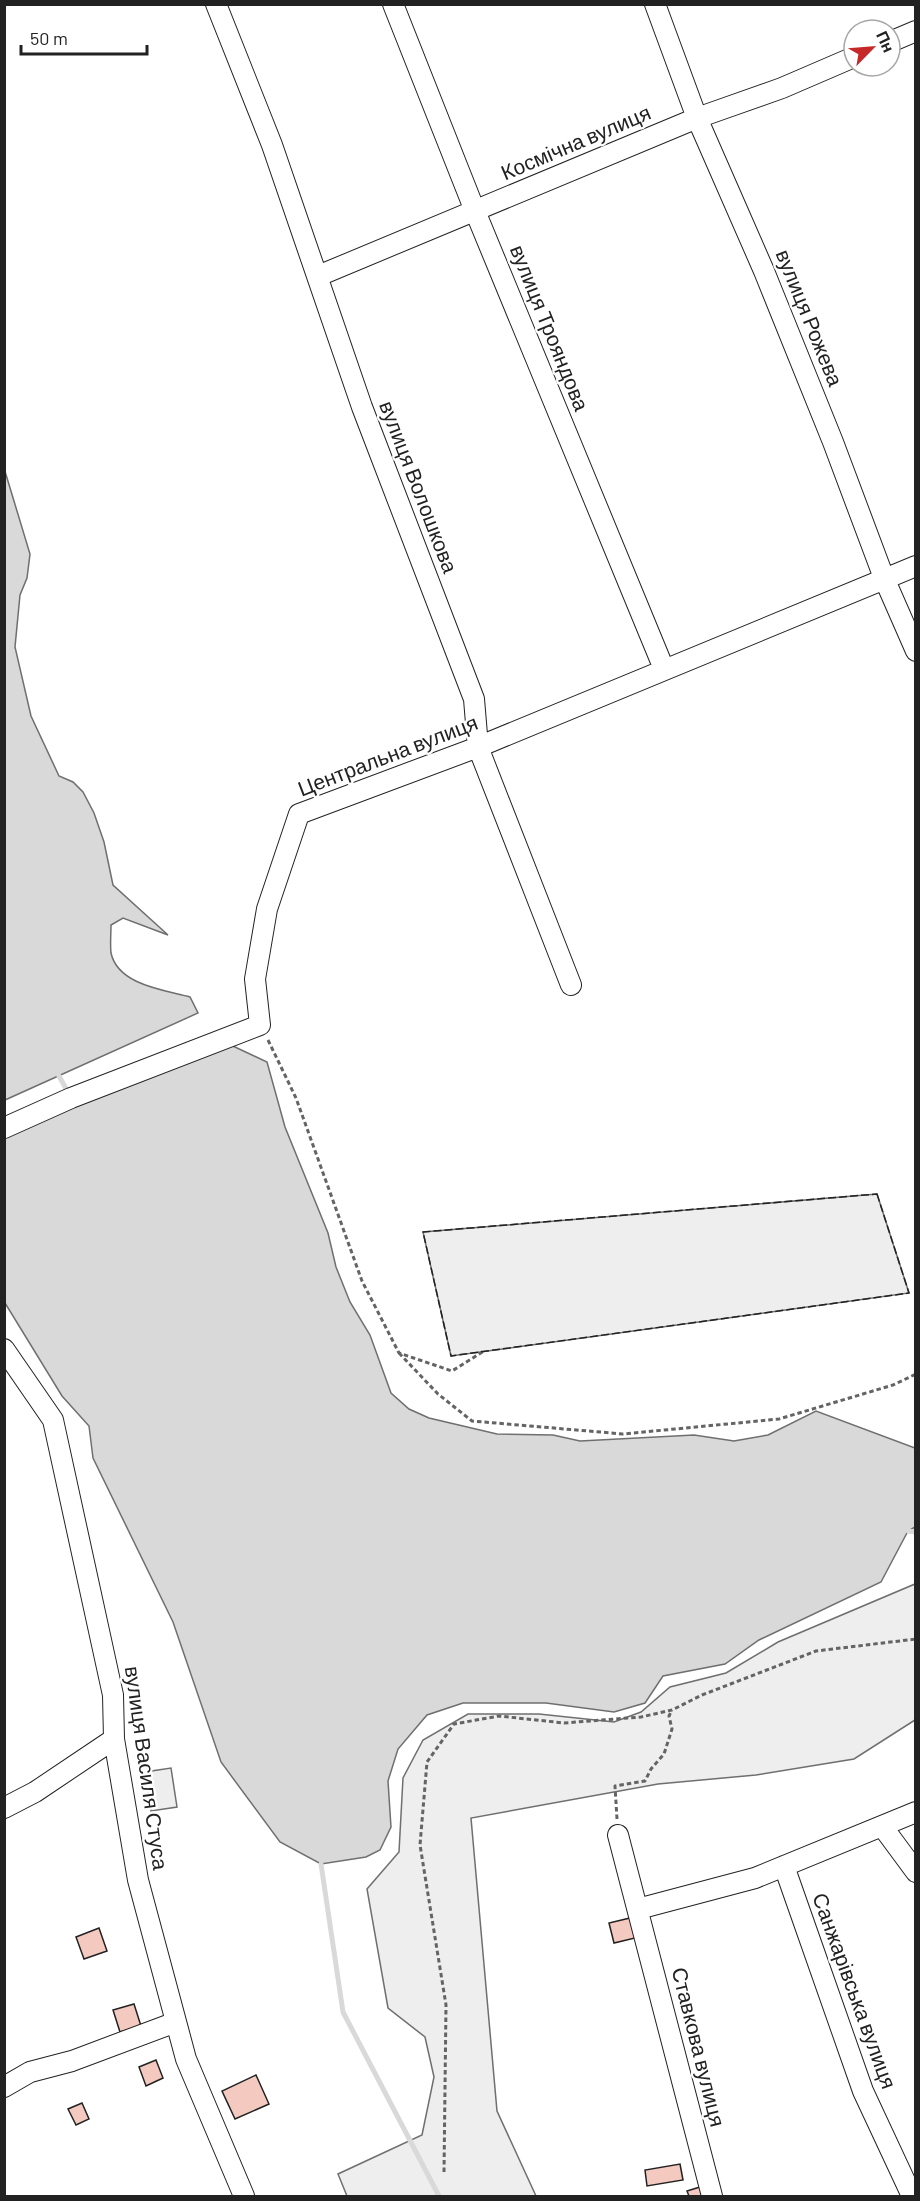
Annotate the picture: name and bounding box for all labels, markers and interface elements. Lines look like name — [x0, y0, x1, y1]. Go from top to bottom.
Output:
scale bar — [21, 18, 147, 56]
north arrow — [842, 18, 902, 78]
text: 50 m — [30, 27, 68, 49]
text: Пн — [873, 28, 899, 55]
street label: Космічна вулиця — [497, 99, 654, 184]
street label: вулиця Трояндова — [506, 241, 595, 414]
street label: вулиця Рожева — [772, 245, 849, 390]
street label: вулиця Волошкова — [375, 397, 464, 576]
street label: Центральна вулиця — [294, 709, 481, 800]
street label: вулиця Василя Стуса — [121, 1664, 174, 1872]
street label: Санжарівська вулиця — [808, 1889, 903, 2092]
street label: Ставкова вулиця — [668, 1964, 731, 2129]

